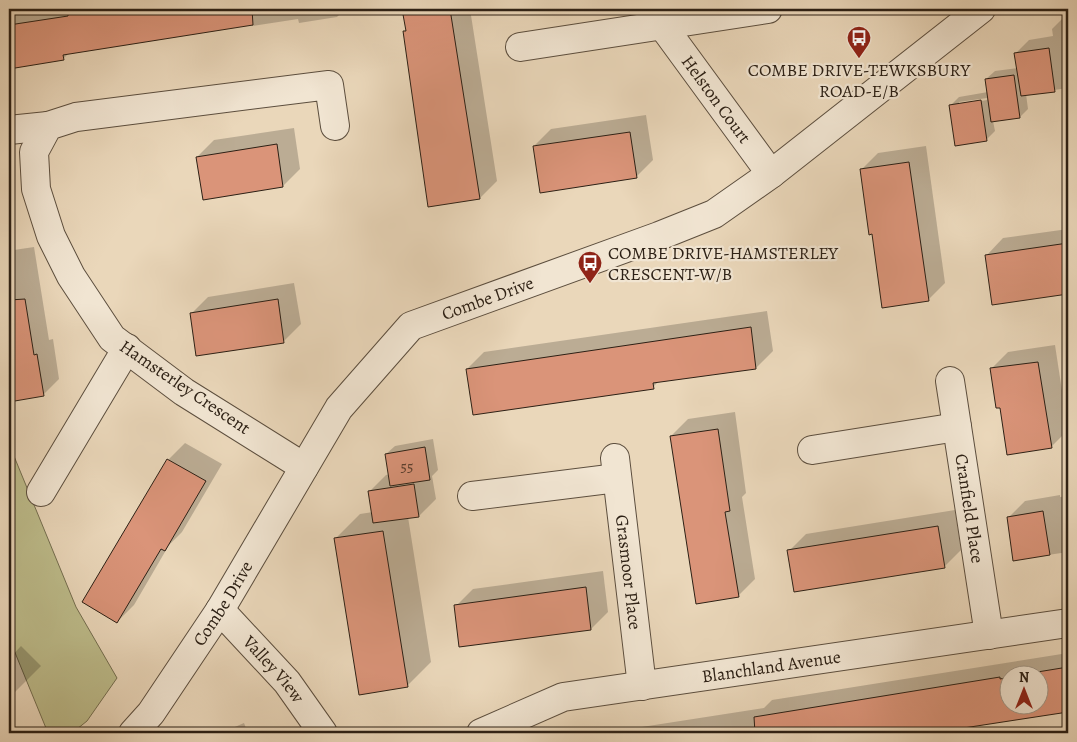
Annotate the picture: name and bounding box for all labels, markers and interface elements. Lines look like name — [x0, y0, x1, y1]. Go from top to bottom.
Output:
bus stop icon: COMBE DRIVE-TEWKSBURY ROAD-E/B — [846, 25, 872, 59]
street label: Helston Court — [676, 50, 757, 148]
place label: COMBE DRIVE-TEWKSBURY ROAD-E/B — [748, 58, 971, 103]
place label: COMBE DRIVE-HAMSTERLEY CRESCENT-W/B — [608, 241, 839, 286]
bus stop icon: COMBE DRIVE-HAMSTERLEY CRESCENT-W/B — [577, 250, 603, 284]
street label: Combe Drive — [438, 271, 537, 326]
street label: Hamsterley Crescent — [115, 334, 255, 440]
street label: Cranfield Place — [949, 452, 990, 565]
house number: 55 — [401, 457, 413, 477]
street label: Grasmoor Place — [610, 513, 647, 631]
street label: Combe Drive — [187, 556, 258, 651]
street label: Valley View — [237, 629, 310, 708]
street label: Blanchland Avenue — [700, 644, 842, 689]
north arrow — [1000, 664, 1050, 714]
text: N — [1019, 668, 1029, 687]

